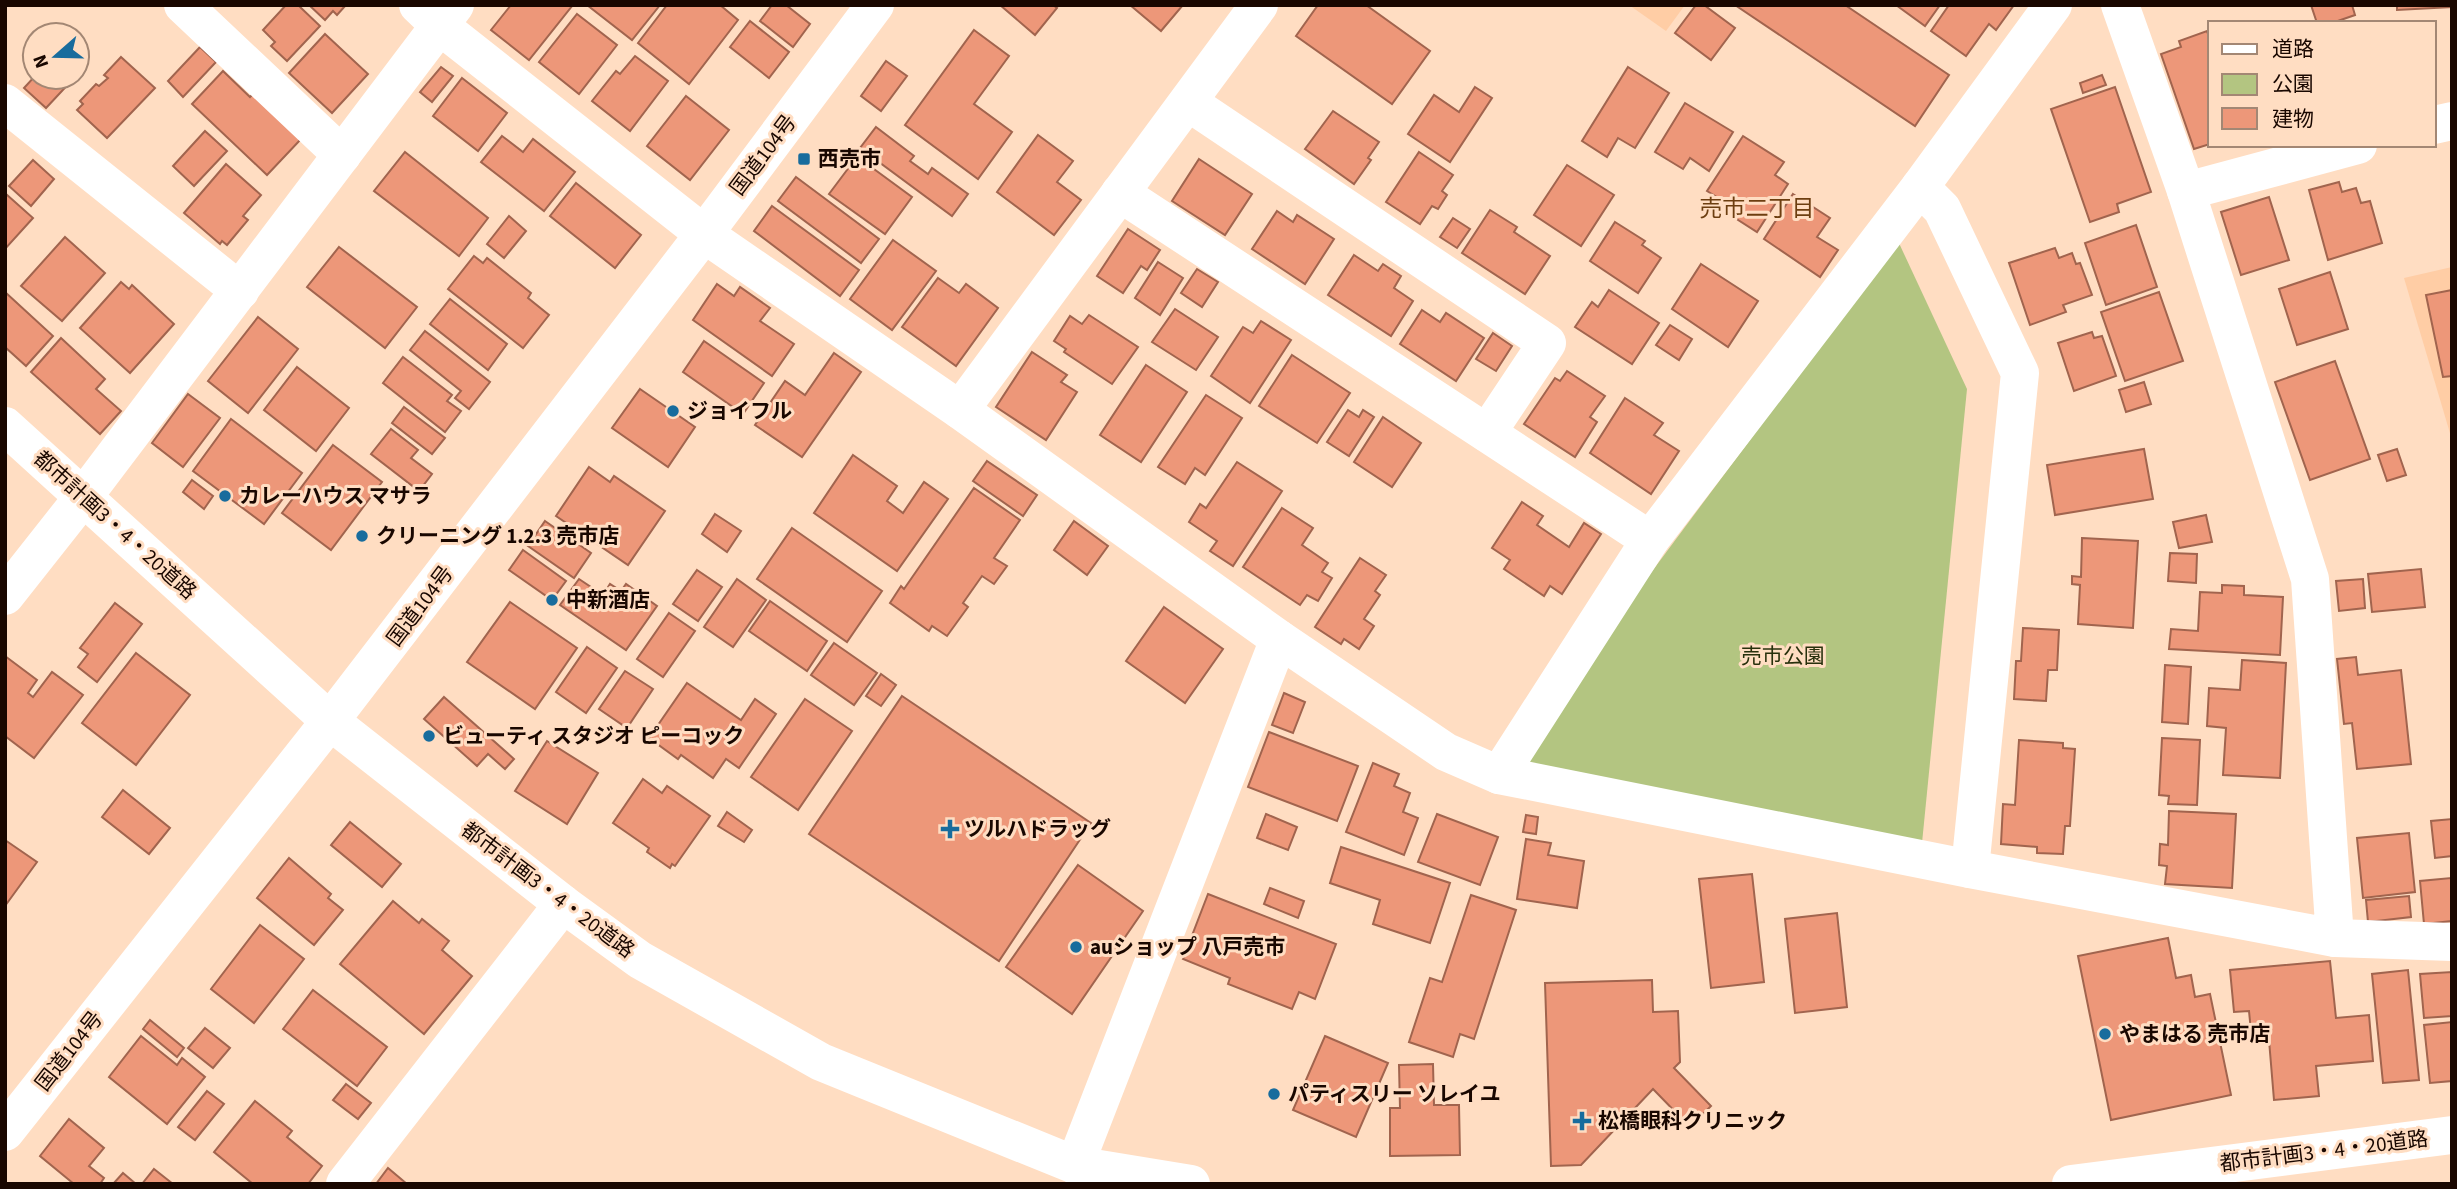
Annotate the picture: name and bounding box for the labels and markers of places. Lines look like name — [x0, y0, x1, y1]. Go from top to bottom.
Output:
place label: 西売市 — [818, 144, 881, 174]
marker: 西売市 — [796, 151, 812, 167]
place label: ジョイフル — [687, 396, 792, 426]
marker: ジョイフル — [665, 403, 681, 419]
place label: カレーハウス マサラ — [239, 481, 432, 511]
marker: カレーハウス マサラ — [217, 488, 233, 504]
place label: クリーニング 1.2.3 売市店 — [376, 521, 619, 551]
marker: クリーニング 1.2.3 売市店 — [354, 528, 370, 544]
place label: 中新酒店 — [566, 585, 650, 615]
marker: 中新酒店 — [544, 592, 560, 608]
place label: ビューティ スタジオ ピーコック — [443, 721, 744, 751]
marker: ビューティ スタジオ ピーコック — [421, 728, 437, 744]
place label: ツルハドラッグ — [964, 814, 1111, 844]
marker: ツルハドラッグ — [942, 821, 958, 837]
place label: auショップ 八戸売市 — [1090, 932, 1285, 962]
marker: auショップ 八戸売市 — [1068, 939, 1084, 955]
place label: やまはる 売市店 — [2119, 1019, 2270, 1049]
marker: やまはる 売市店 — [2097, 1026, 2113, 1042]
place label: パティスリー ソレイユ — [1288, 1079, 1501, 1109]
marker: パティスリー ソレイユ — [1266, 1086, 1282, 1102]
place label: 松橋眼科クリニック — [1598, 1106, 1787, 1136]
marker: 松橋眼科クリニック — [1572, 1111, 1592, 1131]

